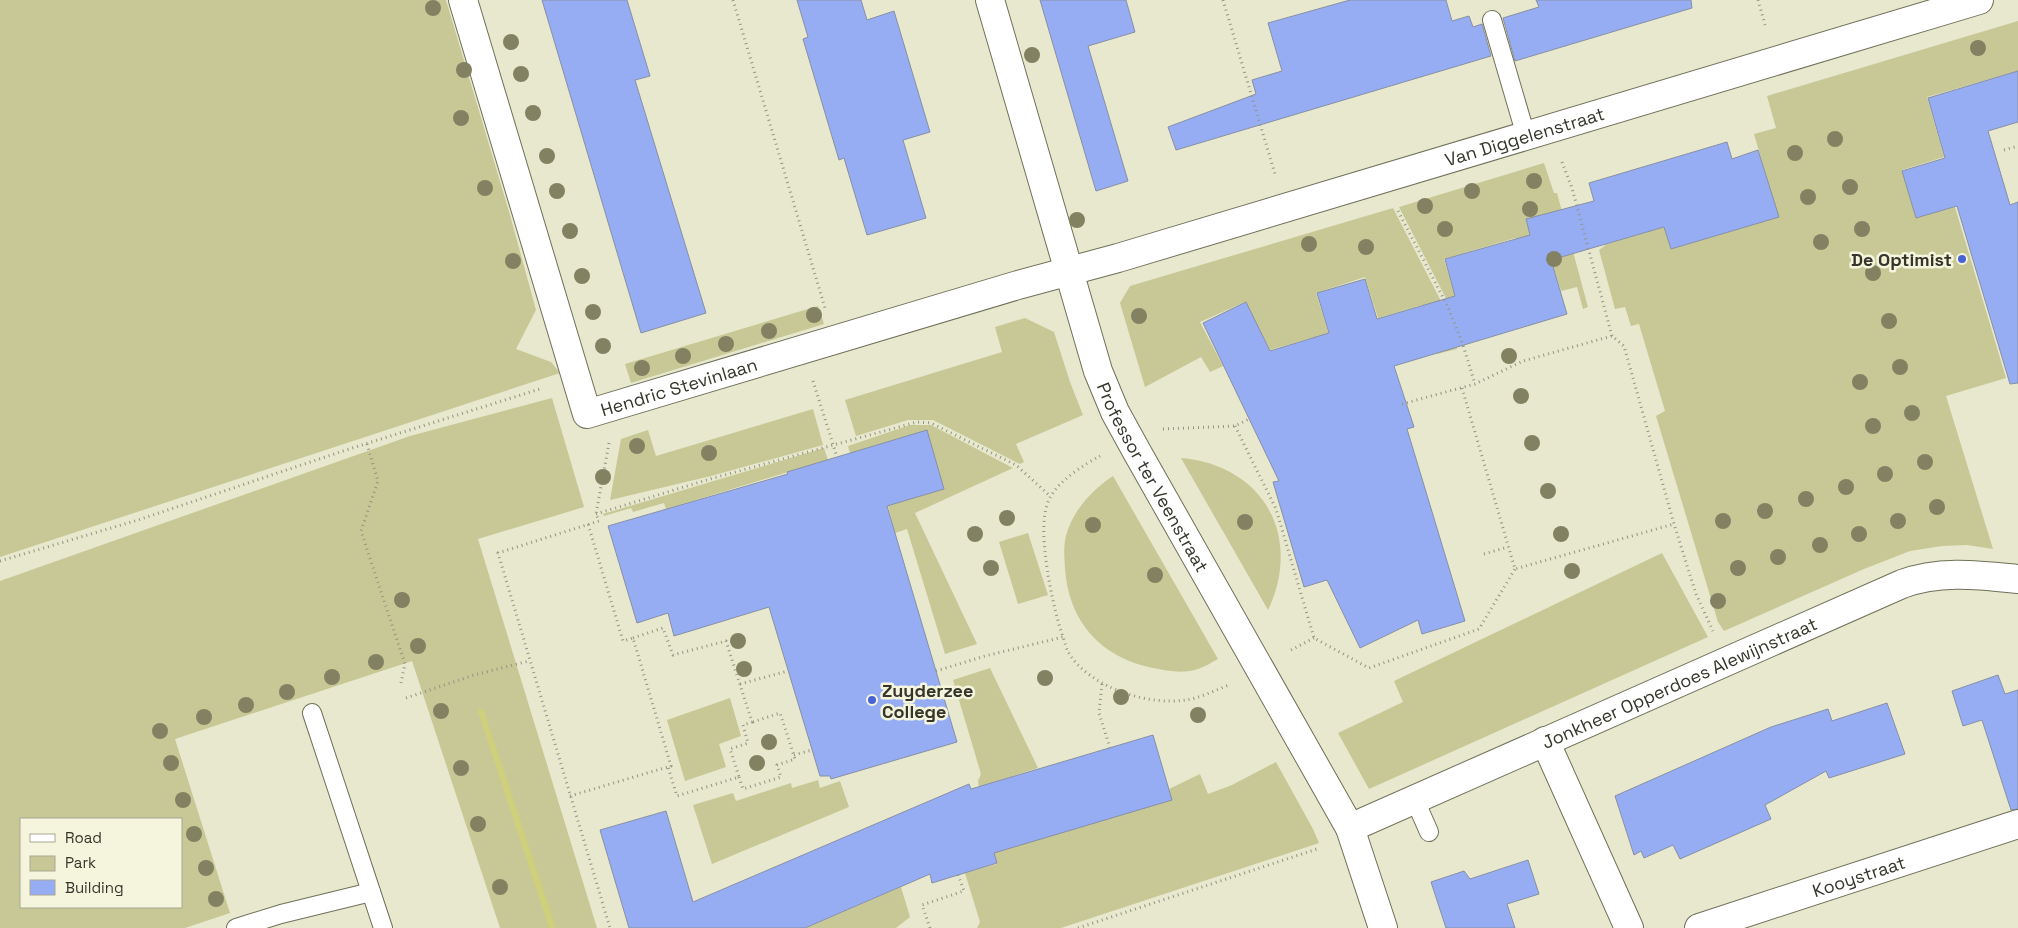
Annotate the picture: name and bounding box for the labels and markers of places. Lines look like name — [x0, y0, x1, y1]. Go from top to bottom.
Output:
place label: De Optimist — [1851, 248, 1952, 271]
marker: De Optimist — [1956, 253, 1968, 265]
place label: Zuyderzee College — [882, 679, 973, 723]
marker: Zuyderzee College — [866, 694, 878, 706]

